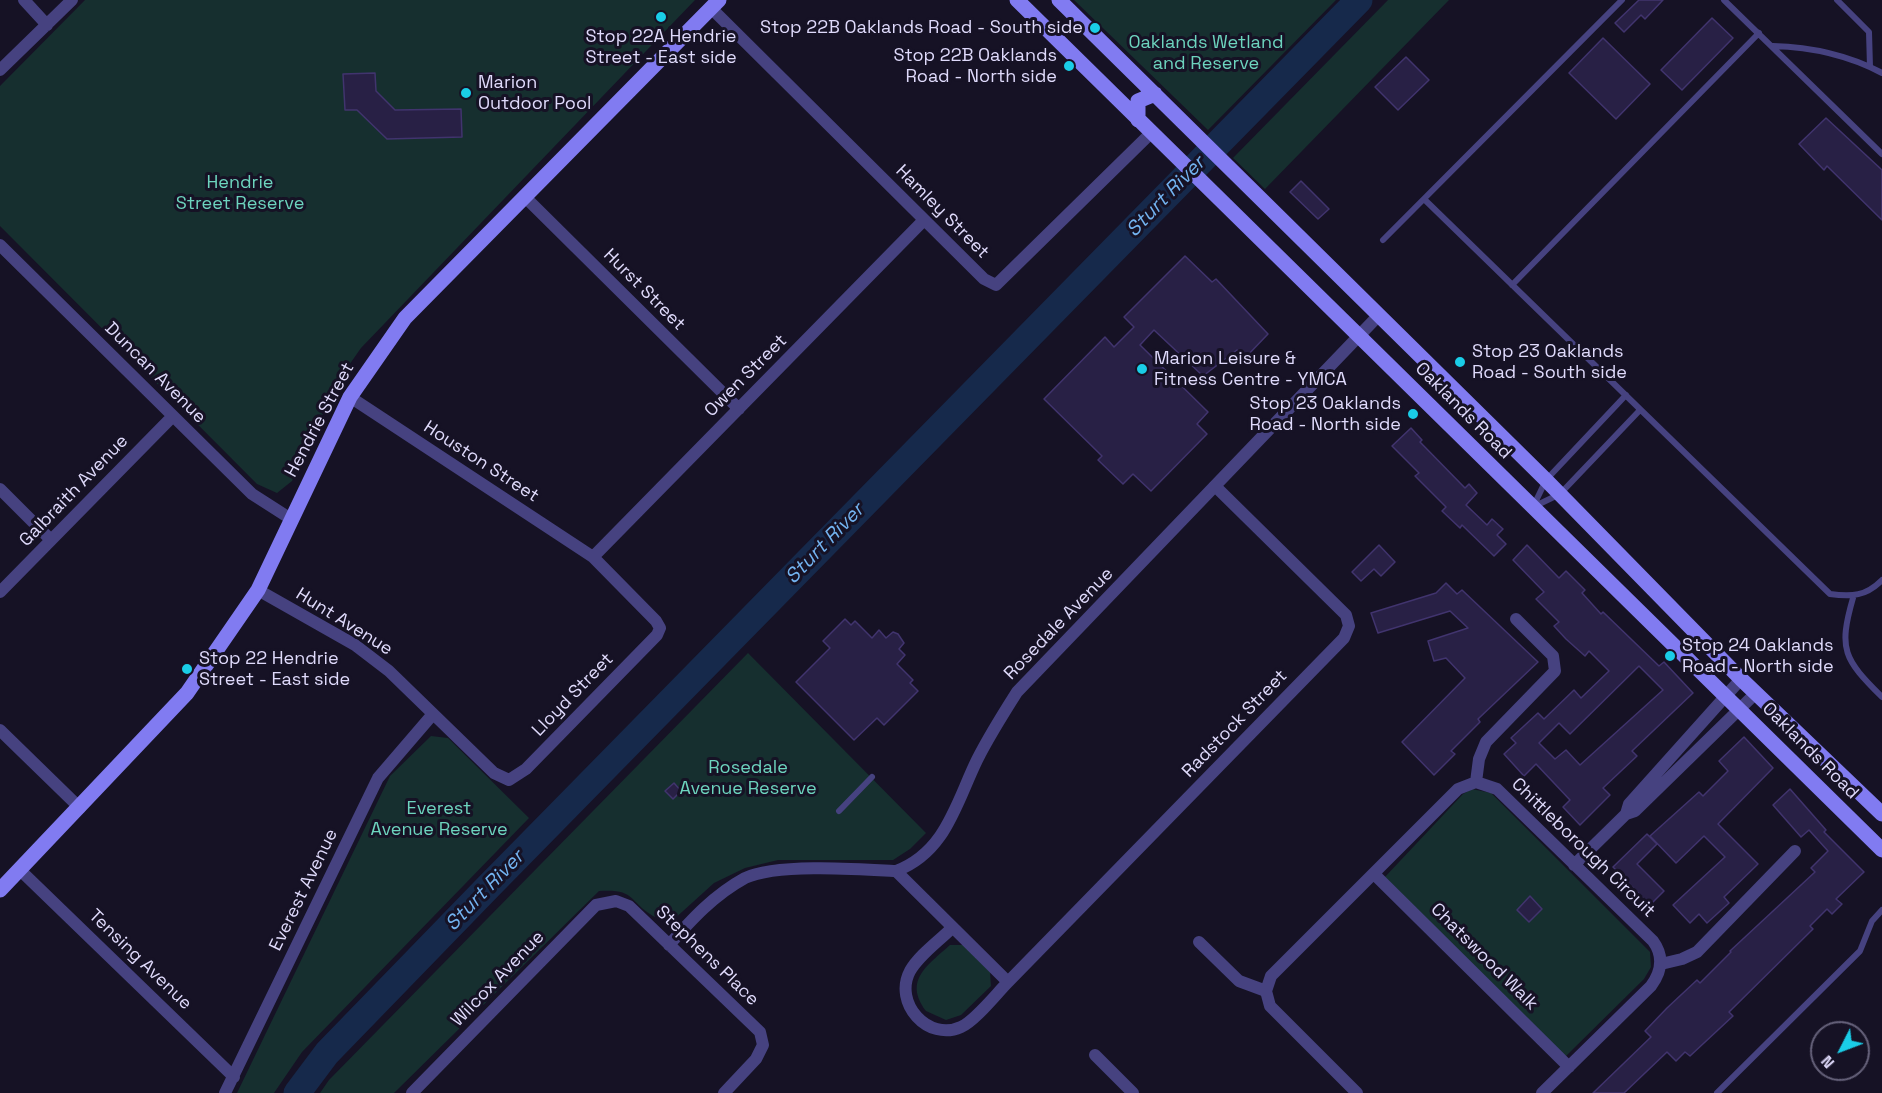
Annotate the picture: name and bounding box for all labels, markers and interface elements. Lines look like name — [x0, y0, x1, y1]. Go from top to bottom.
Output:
marker: Stop 22A Hendrie Street - East side — [654, 10, 668, 24]
place label: Stop 22B Oaklands Road - South side — [760, 17, 1083, 39]
marker: Stop 22B Oaklands Road - South side — [1088, 21, 1102, 35]
place label: Stop 22A Hendrie Street - East side — [585, 26, 737, 68]
park label: Oaklands Wetland and Reserve — [1128, 32, 1284, 74]
place label: Stop 22B Oaklands Road - North side — [893, 45, 1057, 88]
marker: Stop 22B Oaklands Road - North side — [1062, 59, 1076, 73]
place label: Marion Outdoor Pool — [478, 72, 591, 115]
marker: Marion Outdoor Pool — [459, 86, 473, 100]
water label: Sturt River — [1122, 152, 1210, 242]
street label: Hamley Street — [891, 161, 993, 263]
park label: Hendrie Street Reserve — [176, 172, 304, 214]
street label: Hurst Street — [599, 245, 689, 335]
street label: Duncan Avenue — [100, 318, 210, 428]
street label: Owen Street — [700, 330, 792, 422]
place label: Stop 23 Oaklands Road - South side — [1472, 341, 1627, 384]
place label: Marion Leisure & Fitness Centre - YMCA — [1154, 348, 1347, 391]
marker: Stop 23 Oaklands Road - South side — [1453, 355, 1467, 369]
street label: Oaklands Road — [1410, 358, 1516, 464]
street label: Hendrie Street — [281, 359, 359, 481]
marker: Marion Leisure & Fitness Centre - YMCA — [1135, 362, 1149, 376]
place label: Stop 23 Oaklands Road - North side — [1249, 393, 1401, 436]
marker: Stop 23 Oaklands Road - North side — [1406, 407, 1420, 421]
street label: Houston Street — [419, 417, 543, 507]
street label: Galbraith Avenue — [15, 431, 133, 551]
water label: Sturt River — [781, 499, 869, 589]
street label: Rosedale Avenue — [1000, 563, 1118, 685]
street label: Hunt Avenue — [292, 584, 396, 660]
place label: Stop 24 Oaklands Road - North side — [1682, 635, 1834, 678]
place label: Stop 22 Hendrie Street - East side — [199, 648, 350, 690]
street label: Lloyd Street — [528, 649, 618, 741]
marker: Stop 24 Oaklands Road - North side — [1663, 649, 1677, 663]
marker: Stop 22 Hendrie Street - East side — [180, 662, 194, 676]
street label: Radstock Street — [1178, 666, 1292, 782]
street label: Oaklands Road — [1757, 698, 1863, 804]
park label: Rosedale Avenue Reserve — [679, 757, 817, 800]
street label: Chittleborough Circuit — [1507, 774, 1659, 922]
park label: Everest Avenue Reserve — [370, 798, 508, 840]
street label: Everest Avenue — [265, 825, 343, 955]
water label: Sturt River — [441, 846, 529, 936]
street label: Chatswood Walk — [1426, 899, 1542, 1015]
street label: Stephens Place — [651, 901, 763, 1011]
street label: Tensing Avenue — [84, 905, 196, 1015]
street label: Wilcox Avenue — [447, 927, 549, 1031]
north arrow — [1810, 1021, 1870, 1081]
text: N — [1816, 1051, 1839, 1073]

